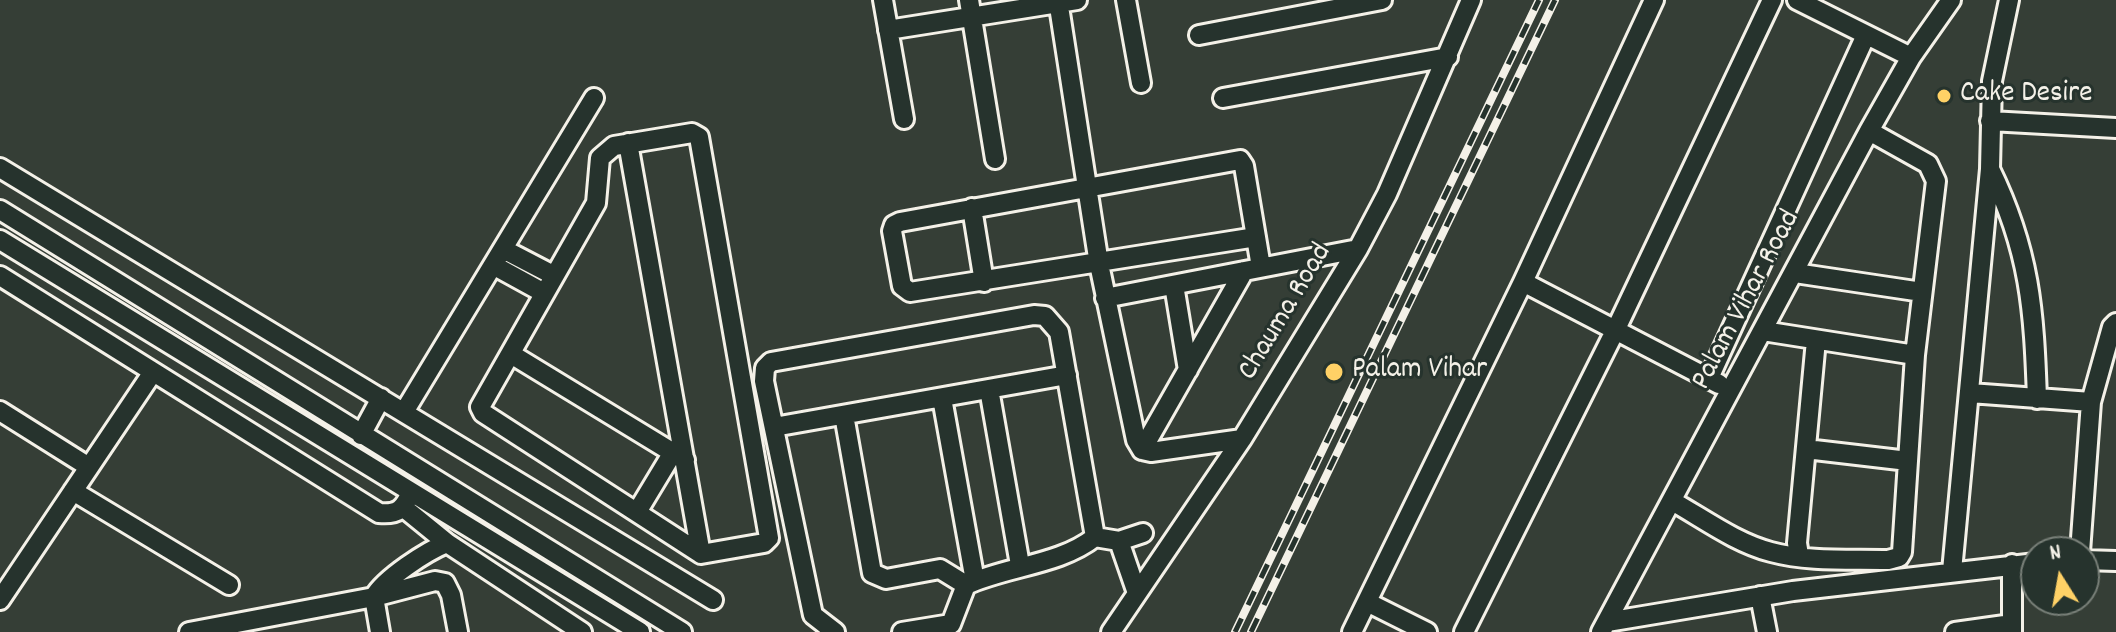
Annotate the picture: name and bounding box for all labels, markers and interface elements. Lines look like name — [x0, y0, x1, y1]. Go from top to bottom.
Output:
place label: Cake Desire — [1960, 78, 2092, 114]
marker: Cake Desire — [1935, 87, 1953, 105]
street label: Palam Vihar Road — [1686, 205, 1810, 397]
street label: Chauma Road — [1232, 238, 1342, 388]
place label: Palam Vihar — [1352, 354, 1487, 390]
marker: Palam Vihar — [1323, 361, 1345, 383]
north arrow — [2020, 536, 2100, 616]
text: N — [2047, 538, 2064, 570]

